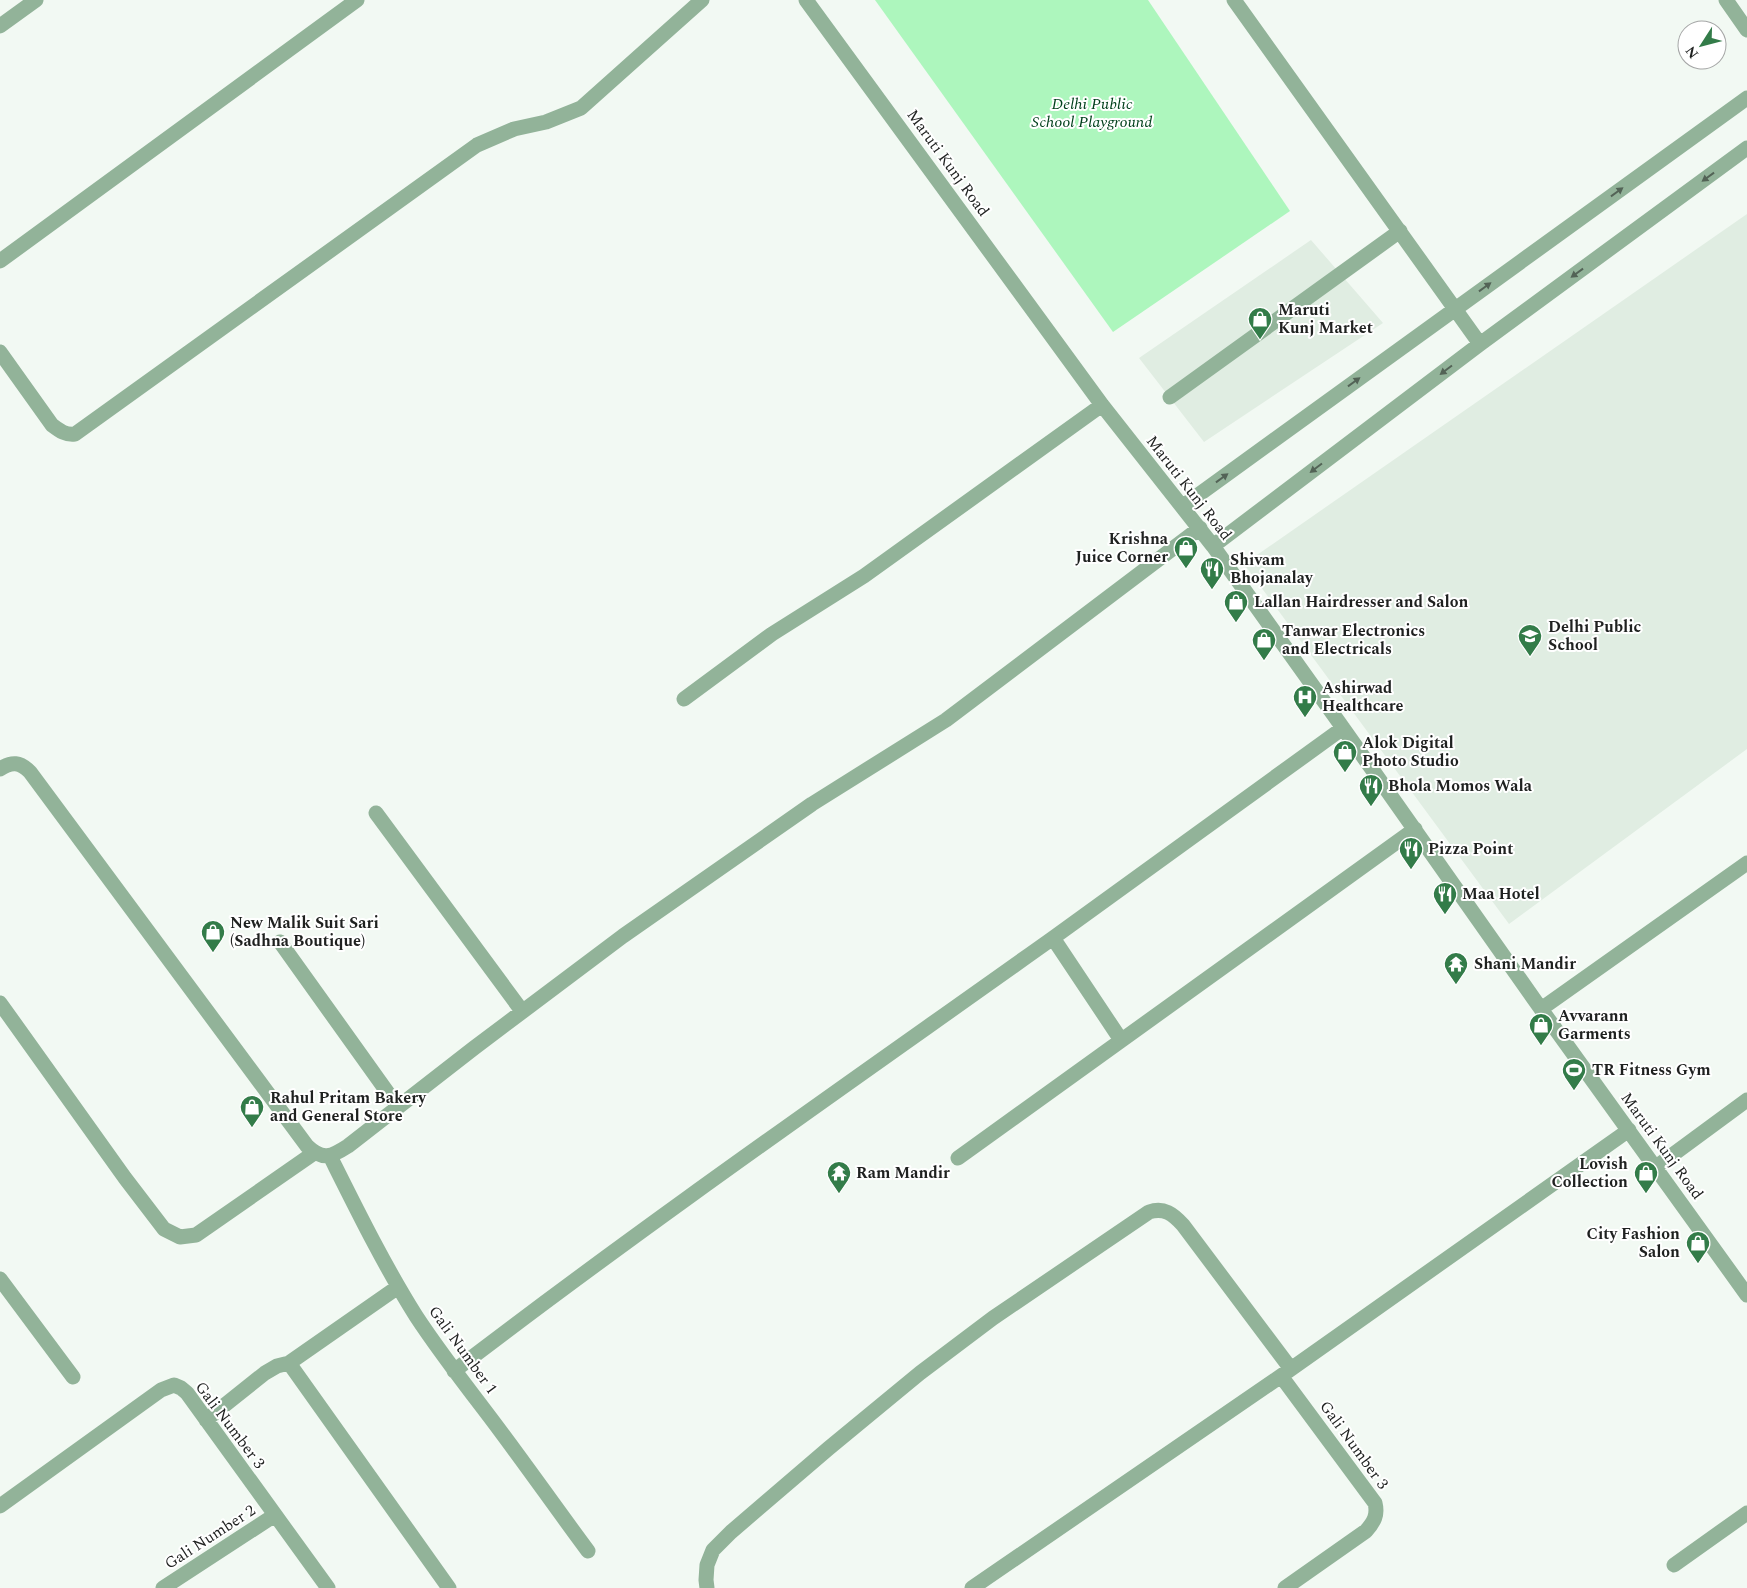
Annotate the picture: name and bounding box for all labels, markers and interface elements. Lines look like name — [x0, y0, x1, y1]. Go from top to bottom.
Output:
north arrow — [1677, 20, 1727, 70]
text: N — [1680, 42, 1704, 63]
park label: Delhi Public School Playground — [1032, 92, 1152, 134]
street label: Maruti Kunj Road — [901, 104, 995, 222]
one-way arrow — [1701, 172, 1715, 182]
one-way arrow — [1610, 187, 1624, 197]
one-way arrow — [1570, 268, 1584, 278]
one-way arrow — [1478, 282, 1492, 292]
place label: Maruti Kunj Market — [1278, 298, 1373, 340]
shop icon: Maruti Kunj Market — [1247, 306, 1273, 340]
one-way arrow — [1439, 365, 1453, 375]
one-way arrow — [1347, 377, 1360, 387]
street label: Maruti Kunj Road — [1140, 430, 1238, 546]
one-way arrow — [1310, 462, 1323, 473]
one-way arrow — [1215, 473, 1229, 483]
place label: Krishna Juice Corner — [1075, 527, 1169, 569]
shop icon: Krishna Juice Corner — [1173, 535, 1199, 569]
place label: Shivam Bhojanalay — [1230, 548, 1314, 590]
restaurant icon: Shivam Bhojanalay — [1199, 556, 1225, 590]
shop icon: Lallan Hairdresser and Salon — [1223, 589, 1249, 623]
place label: Lallan Hairdresser and Salon — [1254, 590, 1468, 614]
place label: Delhi Public School — [1548, 615, 1642, 657]
place label: Tanwar Electronics and Electricals — [1282, 619, 1425, 661]
school or university icon: Delhi Public School — [1517, 623, 1543, 657]
shop icon: Tanwar Electronics and Electricals — [1251, 627, 1277, 661]
place label: Ashirwad Healthcare — [1322, 676, 1404, 718]
hospital icon: Ashirwad Healthcare — [1292, 684, 1318, 718]
place label: Alok Digital Photo Studio — [1362, 731, 1459, 773]
shop icon: Alok Digital Photo Studio — [1332, 739, 1358, 773]
restaurant icon: Bhola Momos Wala — [1358, 773, 1384, 807]
place label: Bhola Momos Wala — [1388, 774, 1533, 798]
restaurant icon: Pizza Point — [1398, 836, 1424, 870]
place label: Pizza Point — [1428, 837, 1513, 861]
restaurant icon: Maa Hotel — [1432, 881, 1458, 915]
place label: Maa Hotel — [1462, 882, 1540, 906]
place label: New Malik Suit Sari (Sadhna Boutique) — [230, 911, 379, 953]
shop icon: New Malik Suit Sari (Sadhna Boutique) — [200, 919, 226, 953]
temple icon: Shani Mandir — [1443, 951, 1469, 985]
place label: Shani Mandir — [1474, 952, 1576, 976]
place label: Avvarann Garments — [1558, 1004, 1631, 1046]
shop icon: Avvarann Garments — [1528, 1012, 1554, 1046]
sports icon: TR Fitness Gym — [1561, 1057, 1587, 1091]
place label: TR Fitness Gym — [1592, 1058, 1711, 1082]
place label: Rahul Pritam Bakery and General Store — [270, 1086, 427, 1128]
street label: Maruti Kunj Road — [1615, 1087, 1709, 1205]
shop icon: Rahul Pritam Bakery and General Store — [239, 1094, 265, 1128]
place label: Lovish Collection — [1551, 1152, 1628, 1194]
temple icon: Ram Mandir — [826, 1160, 852, 1194]
shop icon: Lovish Collection — [1633, 1160, 1659, 1194]
place label: Ram Mandir — [856, 1161, 950, 1185]
place label: City Fashion Salon — [1587, 1222, 1680, 1264]
shop icon: City Fashion Salon — [1685, 1230, 1711, 1264]
street label: Gali Number 1 — [423, 1301, 503, 1399]
street label: Gali Number 3 — [189, 1376, 271, 1474]
street label: Gali Number 3 — [1314, 1396, 1394, 1494]
street label: Gali Number 2 — [160, 1499, 260, 1575]

